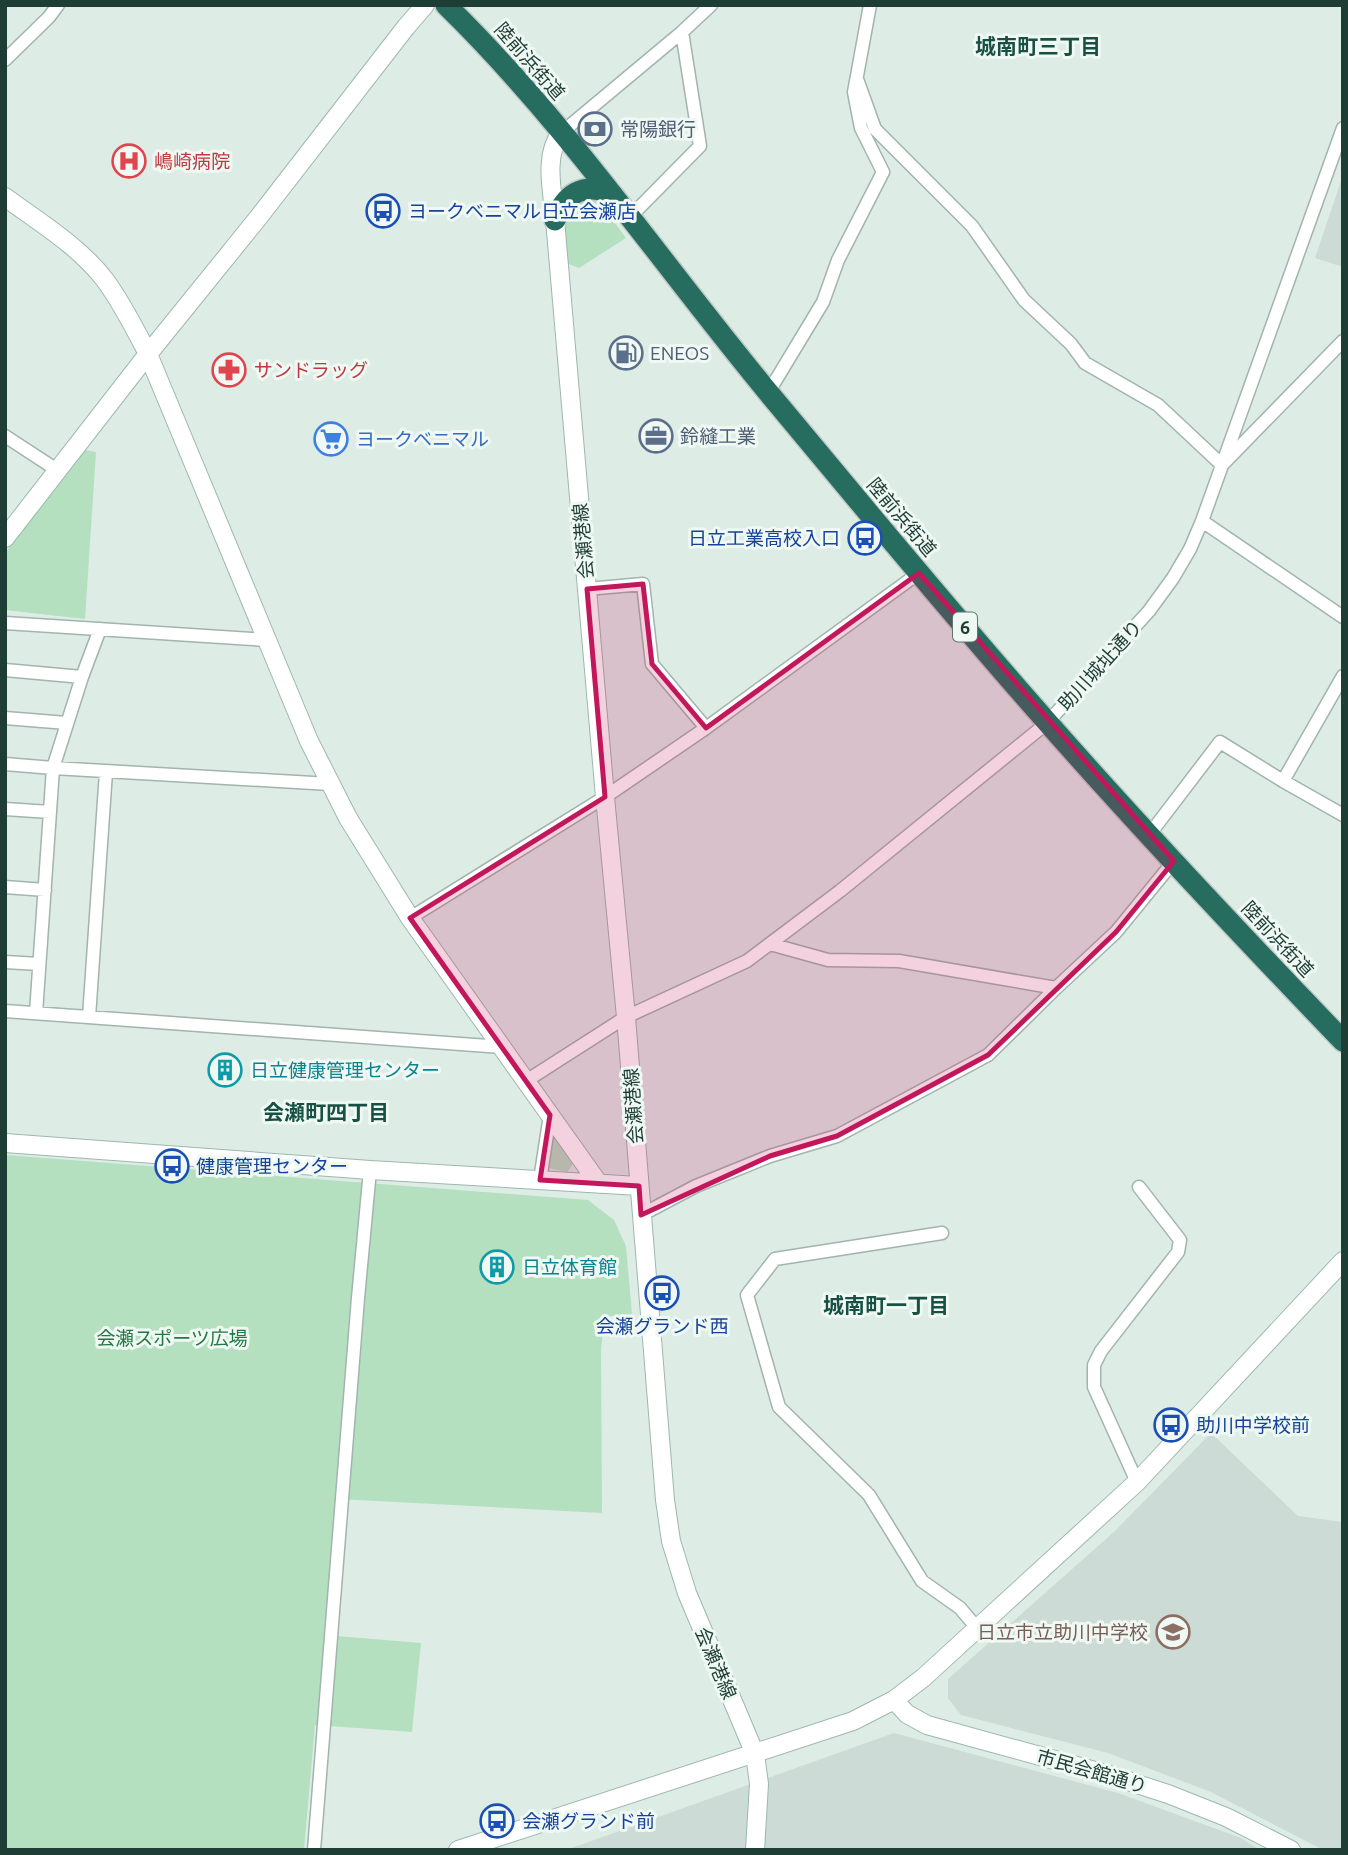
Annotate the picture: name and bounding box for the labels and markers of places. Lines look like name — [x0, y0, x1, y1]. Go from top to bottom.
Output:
bank icon: 常陽銀行 — [576, 110, 614, 148]
place label: 常陽銀行 — [620, 118, 696, 140]
hospital icon: 嶋崎病院 — [110, 142, 148, 180]
place label: 嶋崎病院 — [154, 150, 230, 172]
bus stop icon: ヨークベニマル日立会瀬店 — [364, 192, 402, 230]
place label: ヨークベニマル日立会瀬店 — [408, 200, 636, 222]
fuel station icon: ENEOS — [607, 334, 645, 372]
place label: ENEOS — [650, 342, 709, 364]
pharmacy icon: サンドラッグ — [210, 351, 248, 389]
place label: サンドラッグ — [254, 359, 368, 381]
office icon: 鈴縫工業 — [637, 417, 675, 455]
supermarket icon: ヨークベニマル — [312, 420, 350, 458]
place label: 鈴縫工業 — [680, 425, 756, 447]
place label: ヨークベニマル — [356, 428, 489, 450]
bus stop icon: 日立工業高校入口 — [846, 519, 884, 557]
place label: 日立工業高校入口 — [688, 527, 840, 549]
building icon: 日立健康管理センター — [206, 1051, 244, 1089]
place label: 日立健康管理センター — [250, 1059, 440, 1081]
bus stop icon: 健康管理センター — [153, 1147, 191, 1185]
place label: 健康管理センター — [196, 1155, 348, 1177]
building icon: 日立体育館 — [478, 1248, 516, 1286]
place label: 日立体育館 — [522, 1256, 617, 1278]
bus stop icon: 会瀬グランド西 — [643, 1274, 681, 1312]
place label: 会瀬グランド西 — [595, 1315, 729, 1337]
bus stop icon: 助川中学校前 — [1152, 1406, 1190, 1444]
place label: 助川中学校前 — [1196, 1414, 1310, 1436]
school or university icon: 日立市立助川中学校 — [1154, 1613, 1192, 1651]
place label: 日立市立助川中学校 — [977, 1621, 1148, 1643]
bus stop icon: 会瀬グランド前 — [478, 1802, 516, 1840]
place label: 会瀬グランド前 — [522, 1810, 655, 1832]

